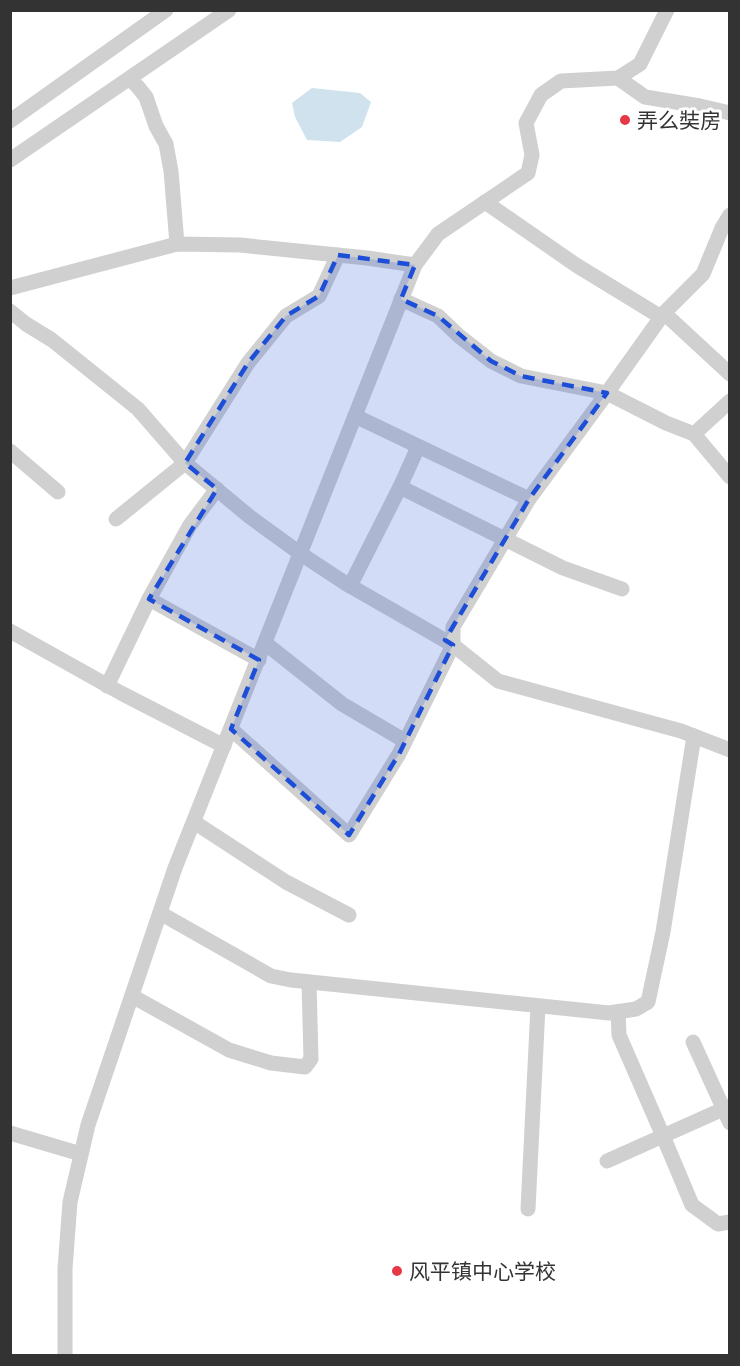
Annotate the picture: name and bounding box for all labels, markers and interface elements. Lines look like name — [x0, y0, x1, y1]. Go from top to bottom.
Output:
place label: 弄么奘房 — [637, 109, 721, 132]
marker: 弄么奘房 — [618, 113, 632, 127]
place label: 风平镇中心学校 — [409, 1260, 556, 1283]
marker: 风平镇中心学校 — [390, 1264, 404, 1278]

